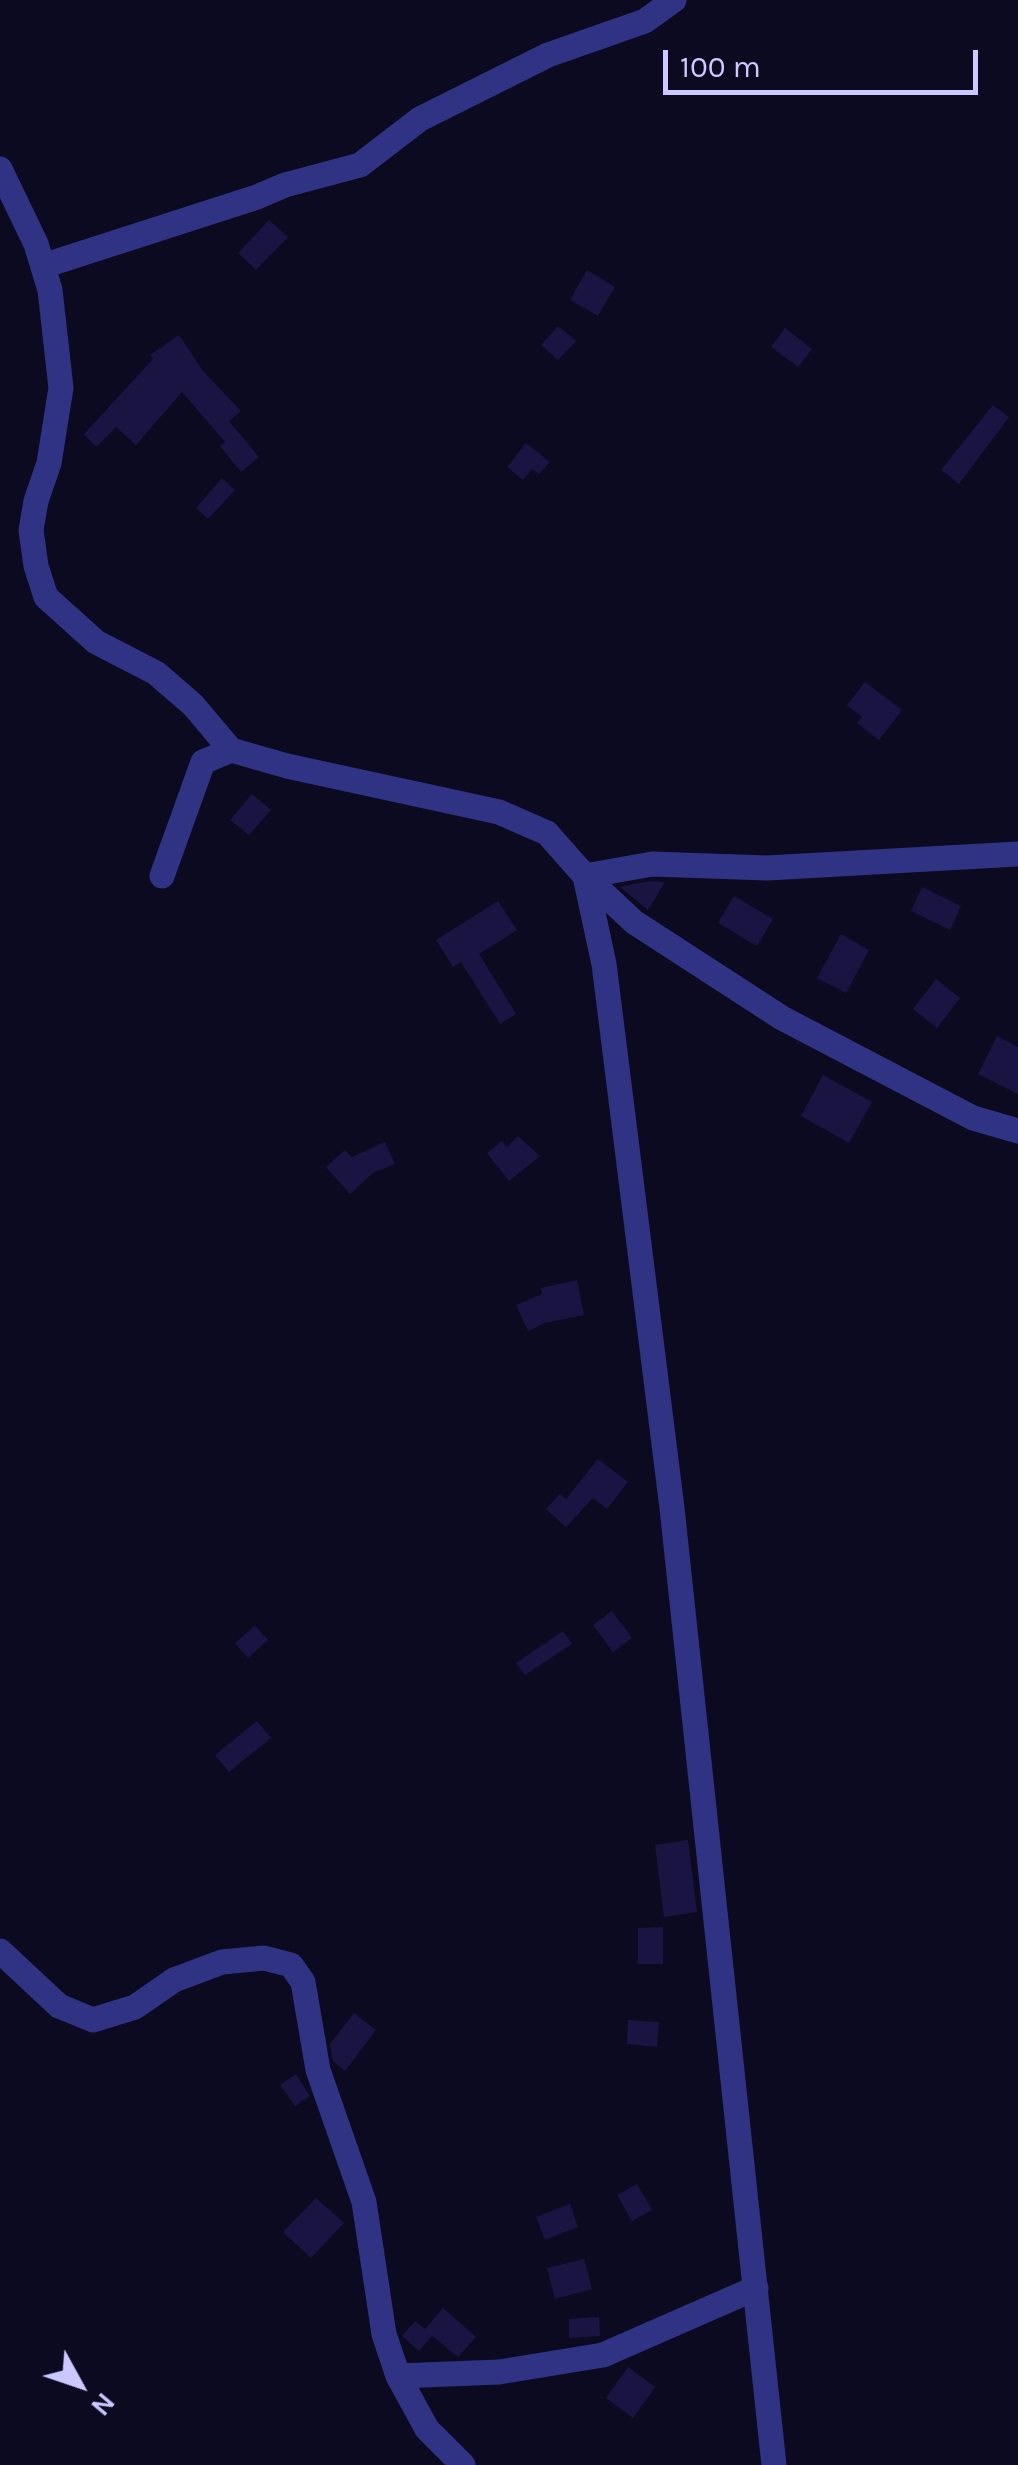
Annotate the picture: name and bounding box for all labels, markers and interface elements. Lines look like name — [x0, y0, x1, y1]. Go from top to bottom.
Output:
scale bar — [668, 30, 983, 92]
text: 100 m — [680, 49, 761, 85]
north arrow — [30, 2335, 130, 2435]
text: N — [84, 2386, 122, 2423]

